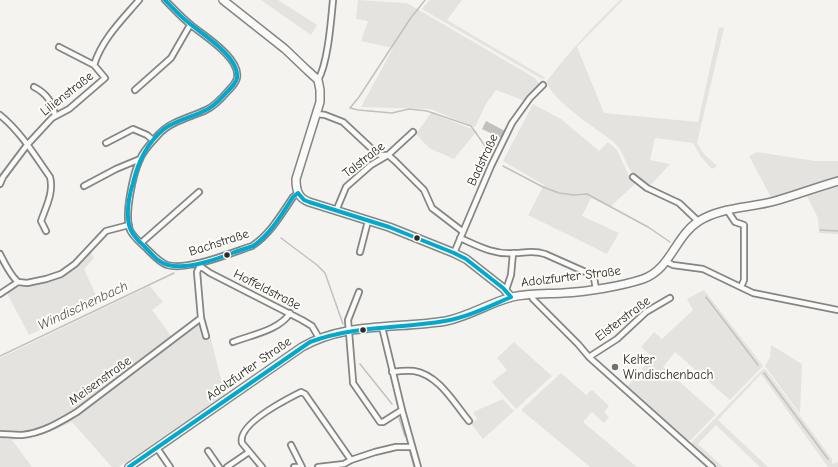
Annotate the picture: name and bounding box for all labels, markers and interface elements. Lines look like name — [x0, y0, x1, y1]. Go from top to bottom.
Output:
street label: Lilienstraße — [37, 68, 97, 120]
street label: Badstraße — [464, 131, 502, 189]
street label: Talstraße — [340, 139, 388, 181]
street label: Bachstraße — [187, 226, 251, 260]
unlabelled marker — [412, 233, 422, 243]
unlabelled marker — [222, 250, 232, 260]
street label: Adolzfurter Straße — [520, 263, 622, 291]
street label: Hoffeldstraße — [231, 266, 303, 314]
water label: Windischenbach — [35, 278, 131, 334]
street label: Elsterstraße — [592, 293, 654, 345]
unlabelled marker — [358, 325, 368, 335]
street label: Adolzfurter Straße — [203, 334, 295, 404]
place label: Kelter Windischenbach — [623, 352, 713, 383]
street label: Meisenstraße — [66, 353, 134, 409]
marker: Kelter Windischenbach — [610, 362, 620, 372]

